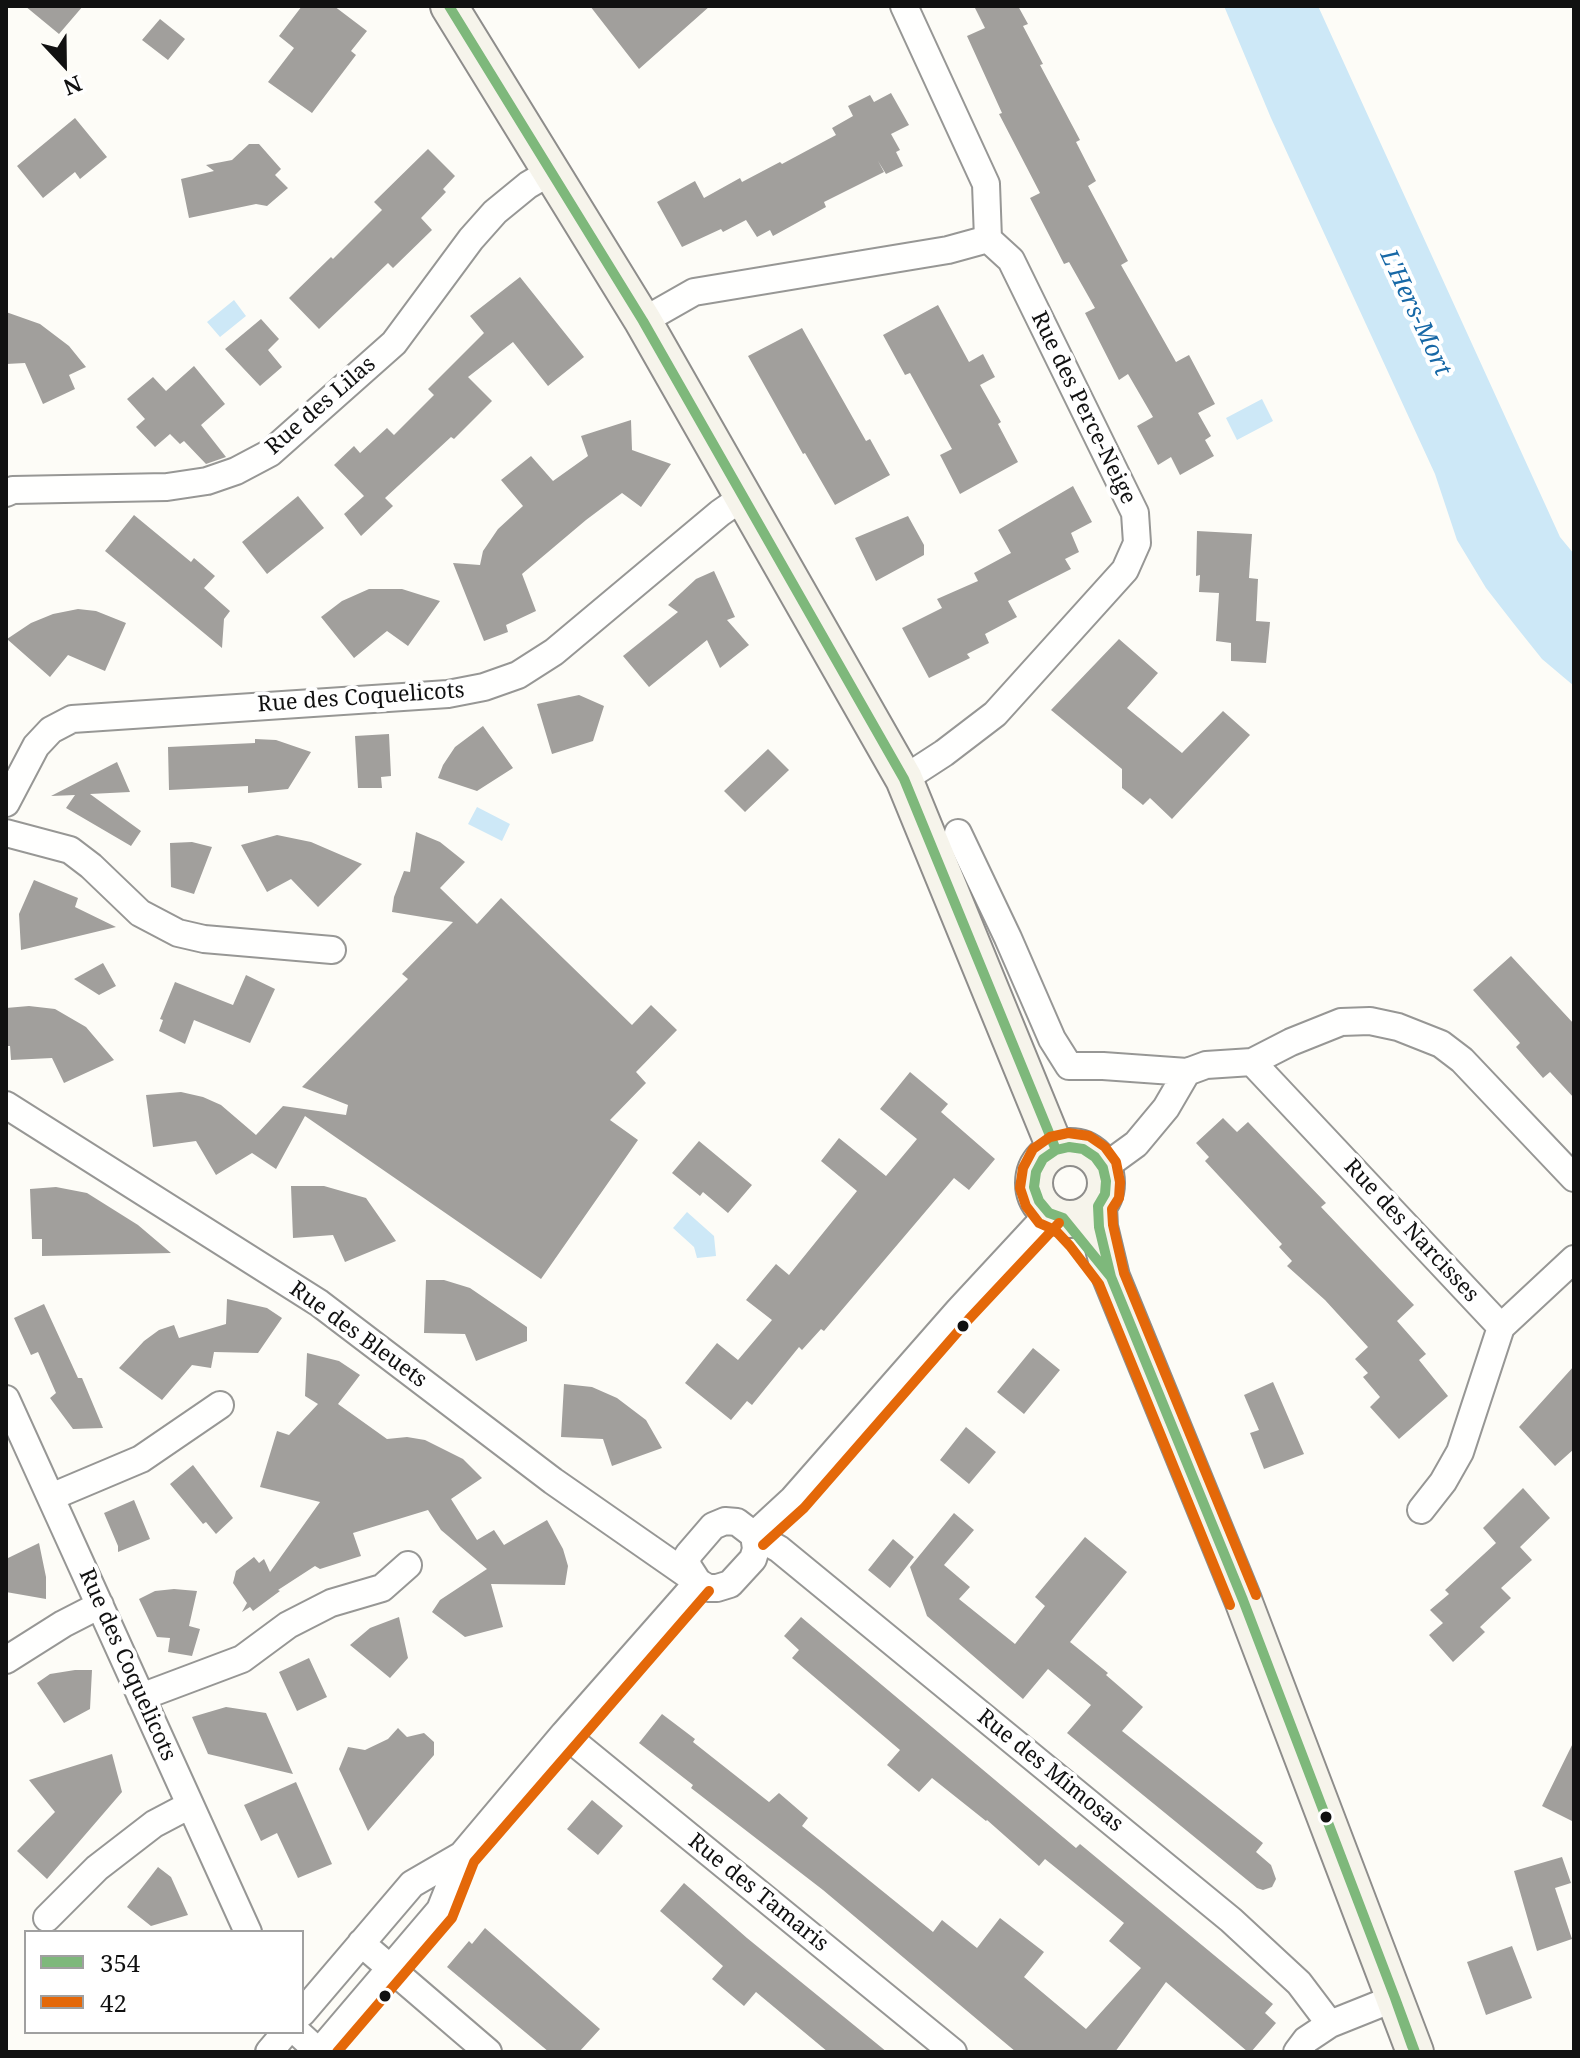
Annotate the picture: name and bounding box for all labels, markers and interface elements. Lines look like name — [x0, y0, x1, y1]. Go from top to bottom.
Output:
north arrow — [24, 24, 104, 104]
text: N — [59, 69, 87, 103]
water label: L'Hers-Mort — [1373, 245, 1457, 381]
street label: Rue des Perce-Neige — [1025, 307, 1141, 509]
street label: Rue des Lilas — [261, 351, 381, 461]
street label: Rue des Coquelicots — [257, 678, 465, 718]
street label: Rue des Narcisses — [1338, 1154, 1484, 1308]
street label: Rue des Bleuets — [284, 1276, 432, 1394]
unlabelled marker — [955, 1318, 971, 1334]
street label: Rue des Coquelicots — [73, 1565, 181, 1765]
street label: Rue des Mimosas — [972, 1704, 1128, 1838]
unlabelled marker — [1318, 1809, 1334, 1825]
street label: Rue des Tamaris — [683, 1828, 833, 1958]
legend — [24, 1930, 304, 2034]
text: 354 — [100, 1946, 140, 1979]
text: 42 — [100, 1986, 127, 2019]
unlabelled marker — [377, 1988, 393, 2004]

